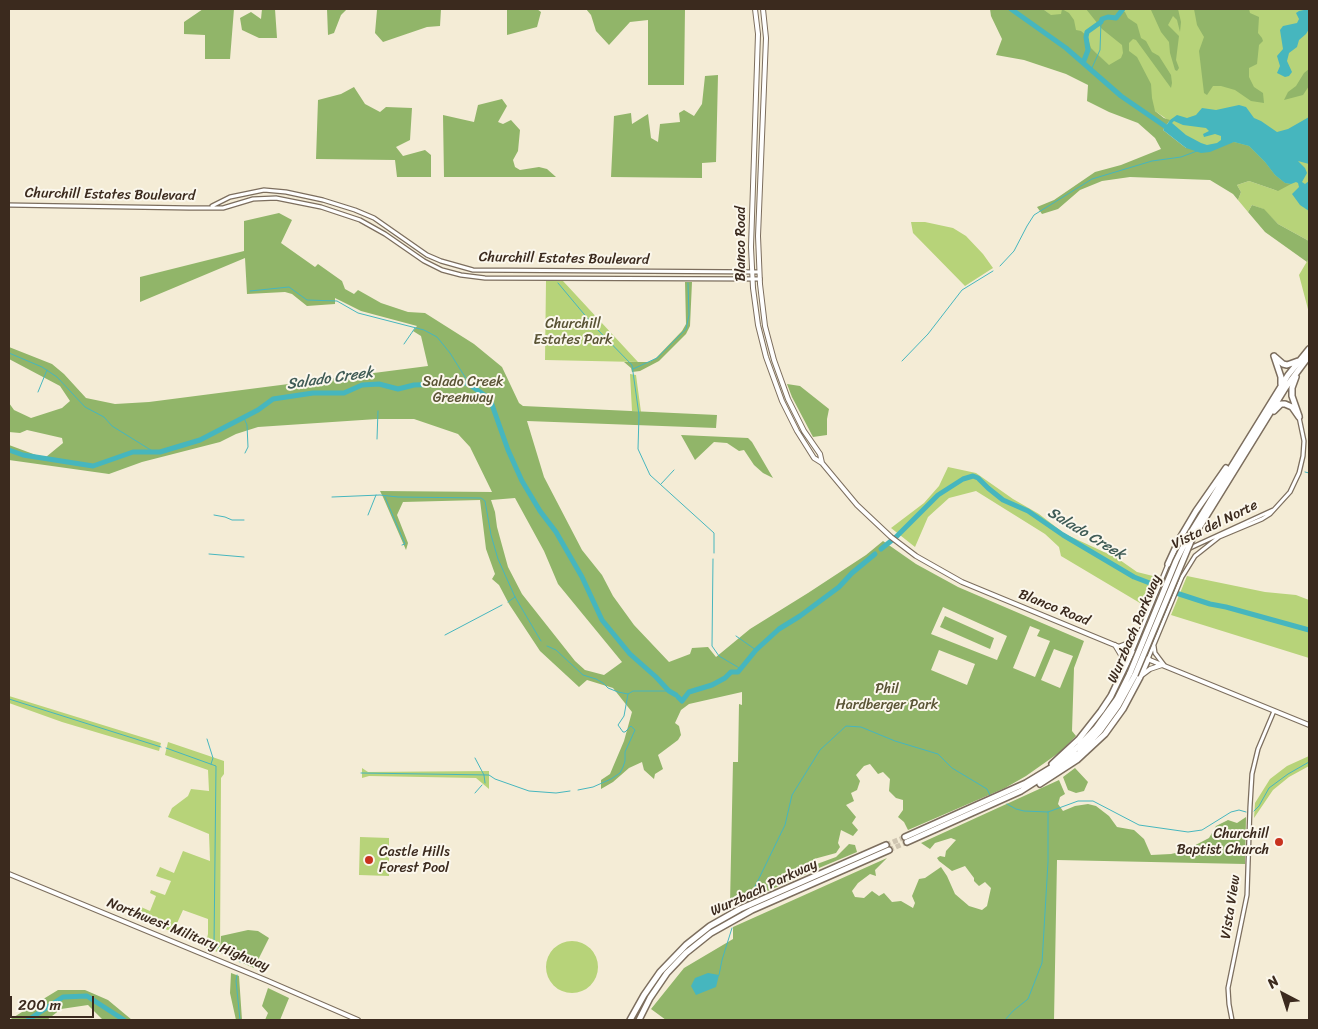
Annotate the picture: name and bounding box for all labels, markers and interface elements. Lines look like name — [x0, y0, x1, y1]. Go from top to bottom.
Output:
street label: Churchill Estates Boulevard — [25, 185, 195, 205]
street label: Blanco Road — [733, 206, 749, 282]
street label: Churchill Estates Boulevard — [479, 249, 649, 269]
park label: Churchill Estates Park — [534, 316, 612, 348]
water label: Salado Creek — [286, 364, 374, 394]
park label: Salado Creek Greenway — [422, 374, 504, 407]
street label: Vista del Norte — [1169, 497, 1261, 553]
water label: Salado Creek — [1044, 504, 1128, 564]
street label: Wurzbach Parkway — [1105, 572, 1165, 686]
street label: Blanco Road — [1016, 586, 1092, 630]
park label: Phil Hardberger Park — [836, 681, 938, 714]
place label: Churchill Baptist Church — [1177, 826, 1269, 859]
marker: Churchill Baptist Church — [1273, 836, 1285, 848]
place label: Castle Hills Forest Pool — [379, 844, 450, 876]
marker: Castle Hills Forest Pool — [363, 854, 375, 866]
street label: Wurzbach Parkway — [708, 856, 820, 920]
street label: Vista View — [1218, 874, 1244, 940]
street label: Northwest Military Highway — [104, 895, 272, 975]
north arrow — [1258, 969, 1308, 1019]
text: N — [1261, 969, 1285, 995]
scale bar — [12, 986, 96, 1018]
text: 200 m — [18, 992, 61, 1018]

